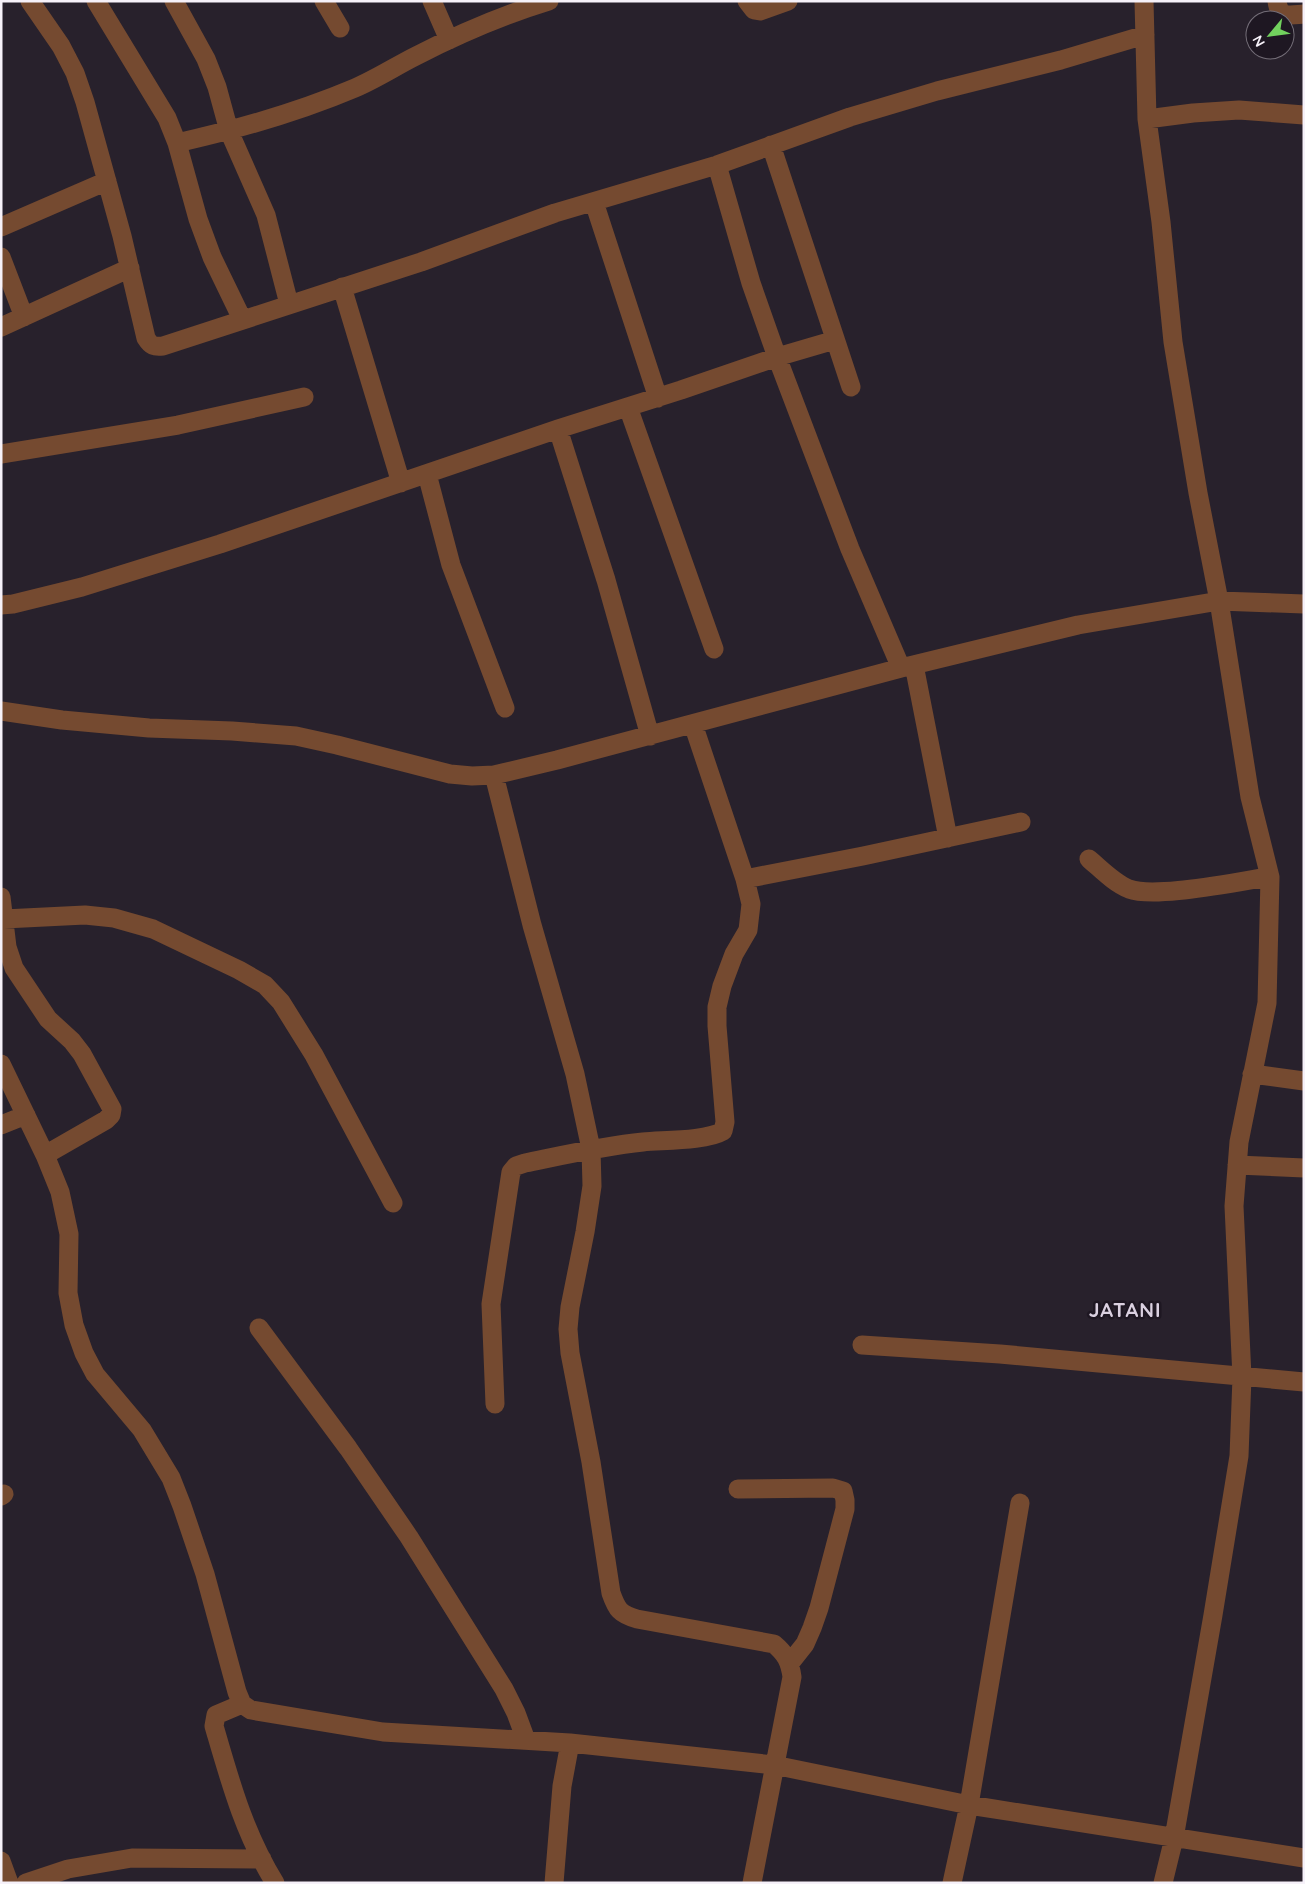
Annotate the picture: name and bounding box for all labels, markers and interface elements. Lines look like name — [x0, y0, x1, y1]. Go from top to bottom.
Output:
north arrow — [1245, 10, 1295, 60]
text: N — [1248, 32, 1269, 50]
district label: JATANI — [1088, 1297, 1162, 1322]

